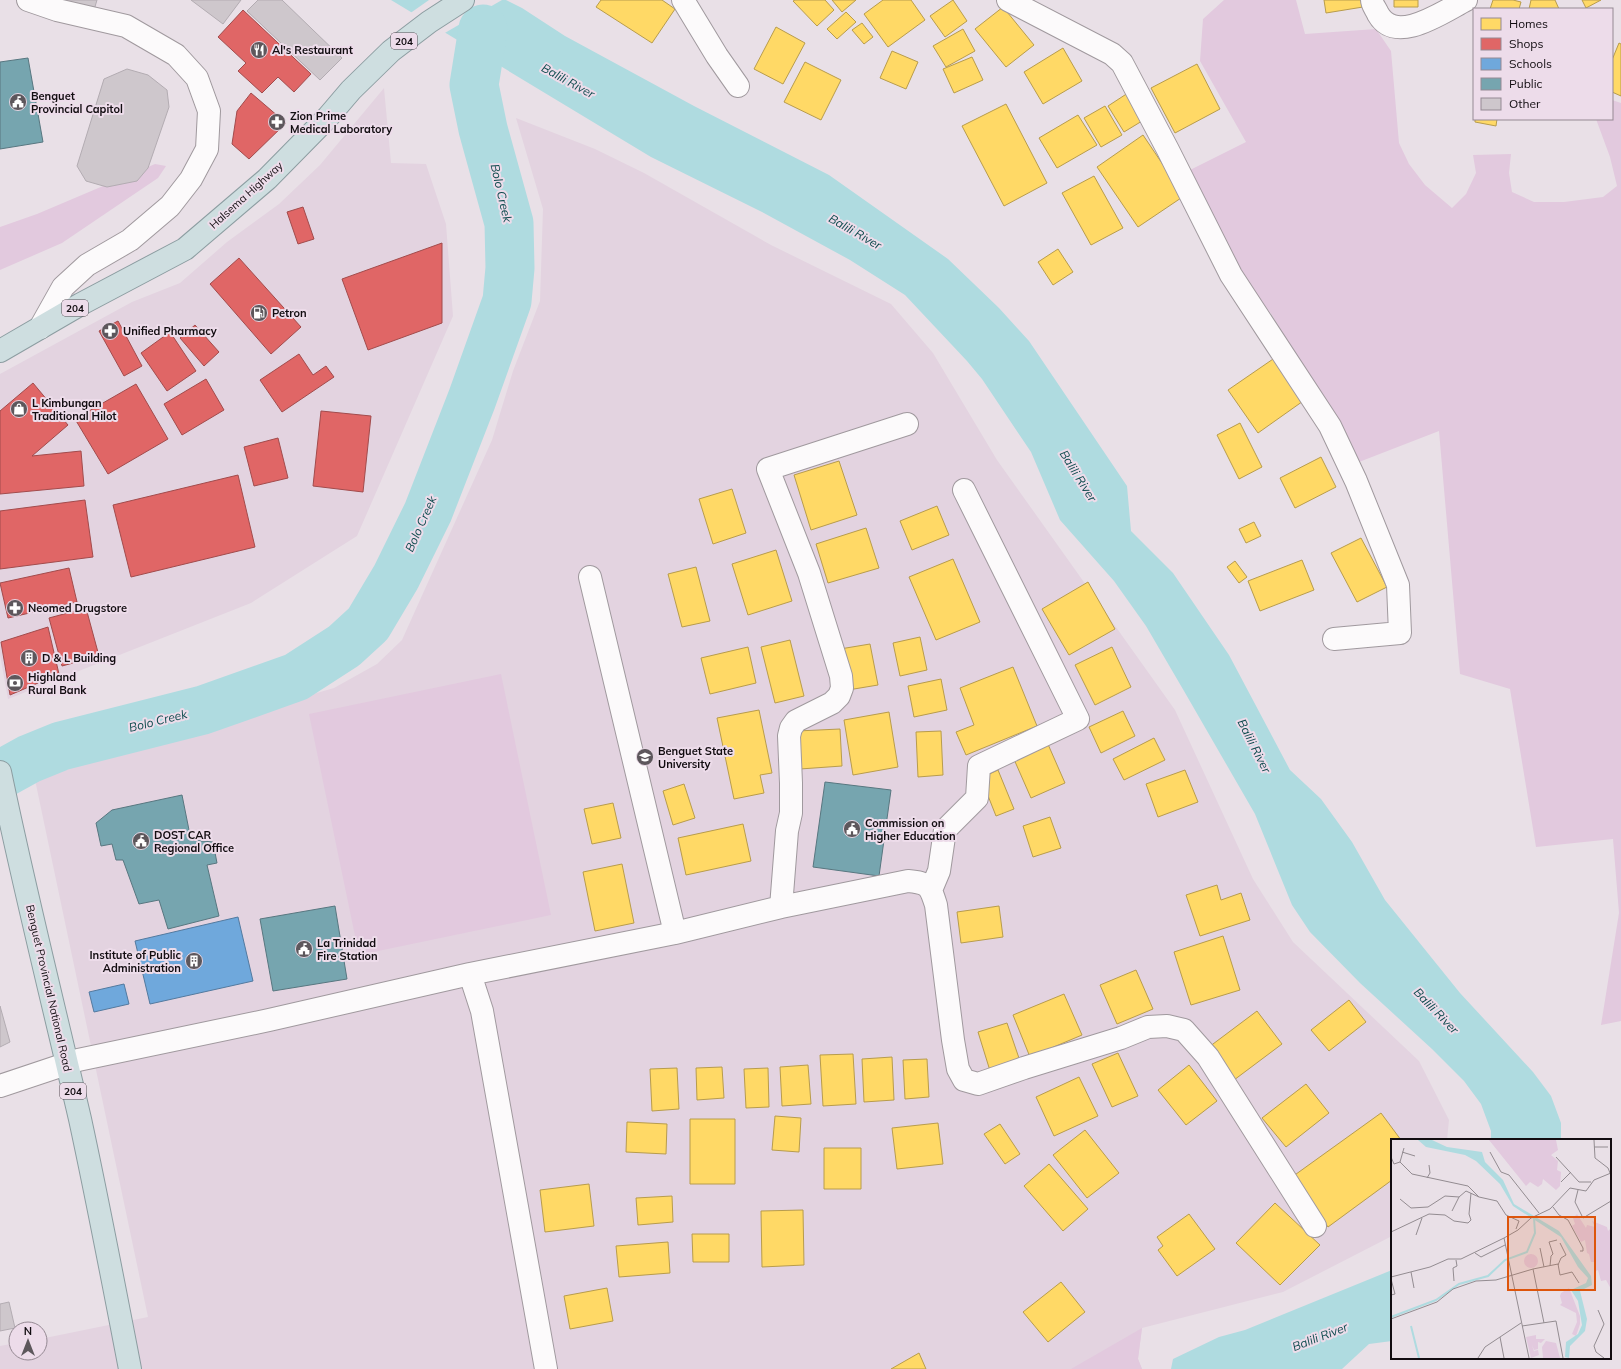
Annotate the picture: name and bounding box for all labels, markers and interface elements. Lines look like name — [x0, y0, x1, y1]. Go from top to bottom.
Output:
legend — [1473, 8, 1613, 120]
text: Homes — [1509, 16, 1548, 31]
road number: 204 — [391, 33, 417, 49]
text: Shops — [1509, 36, 1544, 51]
restaurant icon: Al's Restaurant — [249, 40, 269, 60]
place label: Al's Restaurant — [272, 43, 353, 57]
text: Schools — [1509, 56, 1552, 71]
water label: Balili River — [539, 60, 598, 102]
text: Public — [1509, 76, 1543, 91]
place label: Benguet Provincial Capitol — [31, 89, 123, 116]
public building icon: Benguet Provincial Capitol — [8, 92, 28, 112]
text: Other — [1509, 96, 1541, 111]
place label: Zion Prime Medical Laboratory — [290, 109, 392, 136]
pharmacy icon: Zion Prime Medical Laboratory — [267, 112, 287, 132]
street label: Halsema Highway — [206, 158, 286, 232]
water label: Bolo Creek — [487, 162, 516, 224]
water label: Balili River — [826, 211, 885, 253]
road number: 204 — [62, 300, 88, 316]
fuel station icon: Petron — [249, 303, 269, 323]
place label: Petron — [272, 306, 307, 320]
pharmacy icon: Unified Pharmacy — [100, 321, 120, 341]
place label: Unified Pharmacy — [123, 324, 217, 338]
place label: L Kimbungan Traditional Hilot — [32, 396, 117, 423]
shop icon: L Kimbungan Traditional Hilot — [9, 399, 29, 419]
water label: Balili River — [1057, 447, 1101, 505]
water label: Bolo Creek — [402, 493, 440, 554]
pharmacy icon: Neomed Drugstore — [5, 598, 25, 618]
place label: Neomed Drugstore — [28, 601, 127, 615]
building icon: D & L Building — [19, 648, 39, 668]
place label: D & L Building — [42, 651, 116, 665]
place label: Highland Rural Bank — [28, 670, 87, 697]
bank icon: Highland Rural Bank — [5, 673, 25, 693]
water label: Bolo Creek — [127, 706, 189, 735]
water label: Balili River — [1235, 716, 1275, 776]
place label: Benguet State University — [658, 744, 733, 771]
school or university icon: Benguet State University — [635, 747, 655, 767]
place label: Commission on Higher Education — [865, 816, 956, 843]
public building icon: Commission on Higher Education — [842, 819, 862, 839]
place label: DOST CAR Regional Office — [154, 828, 234, 855]
public building icon: DOST CAR Regional Office — [131, 831, 151, 851]
street label: Benguet Provincial National Road — [23, 903, 75, 1073]
place label: La Trinidad Fire Station — [317, 936, 378, 963]
public building icon: La Trinidad Fire Station — [294, 939, 314, 959]
place label: Institute of Public Administration — [89, 948, 181, 975]
building icon: Institute of Public Administration — [184, 951, 204, 971]
water label: Balili River — [1411, 984, 1462, 1037]
road number: 204 — [60, 1083, 86, 1099]
inset map — [1391, 1139, 1611, 1359]
water label: Balili River — [1290, 1319, 1350, 1354]
north arrow — [8, 1321, 48, 1361]
text: N — [24, 1324, 32, 1338]

